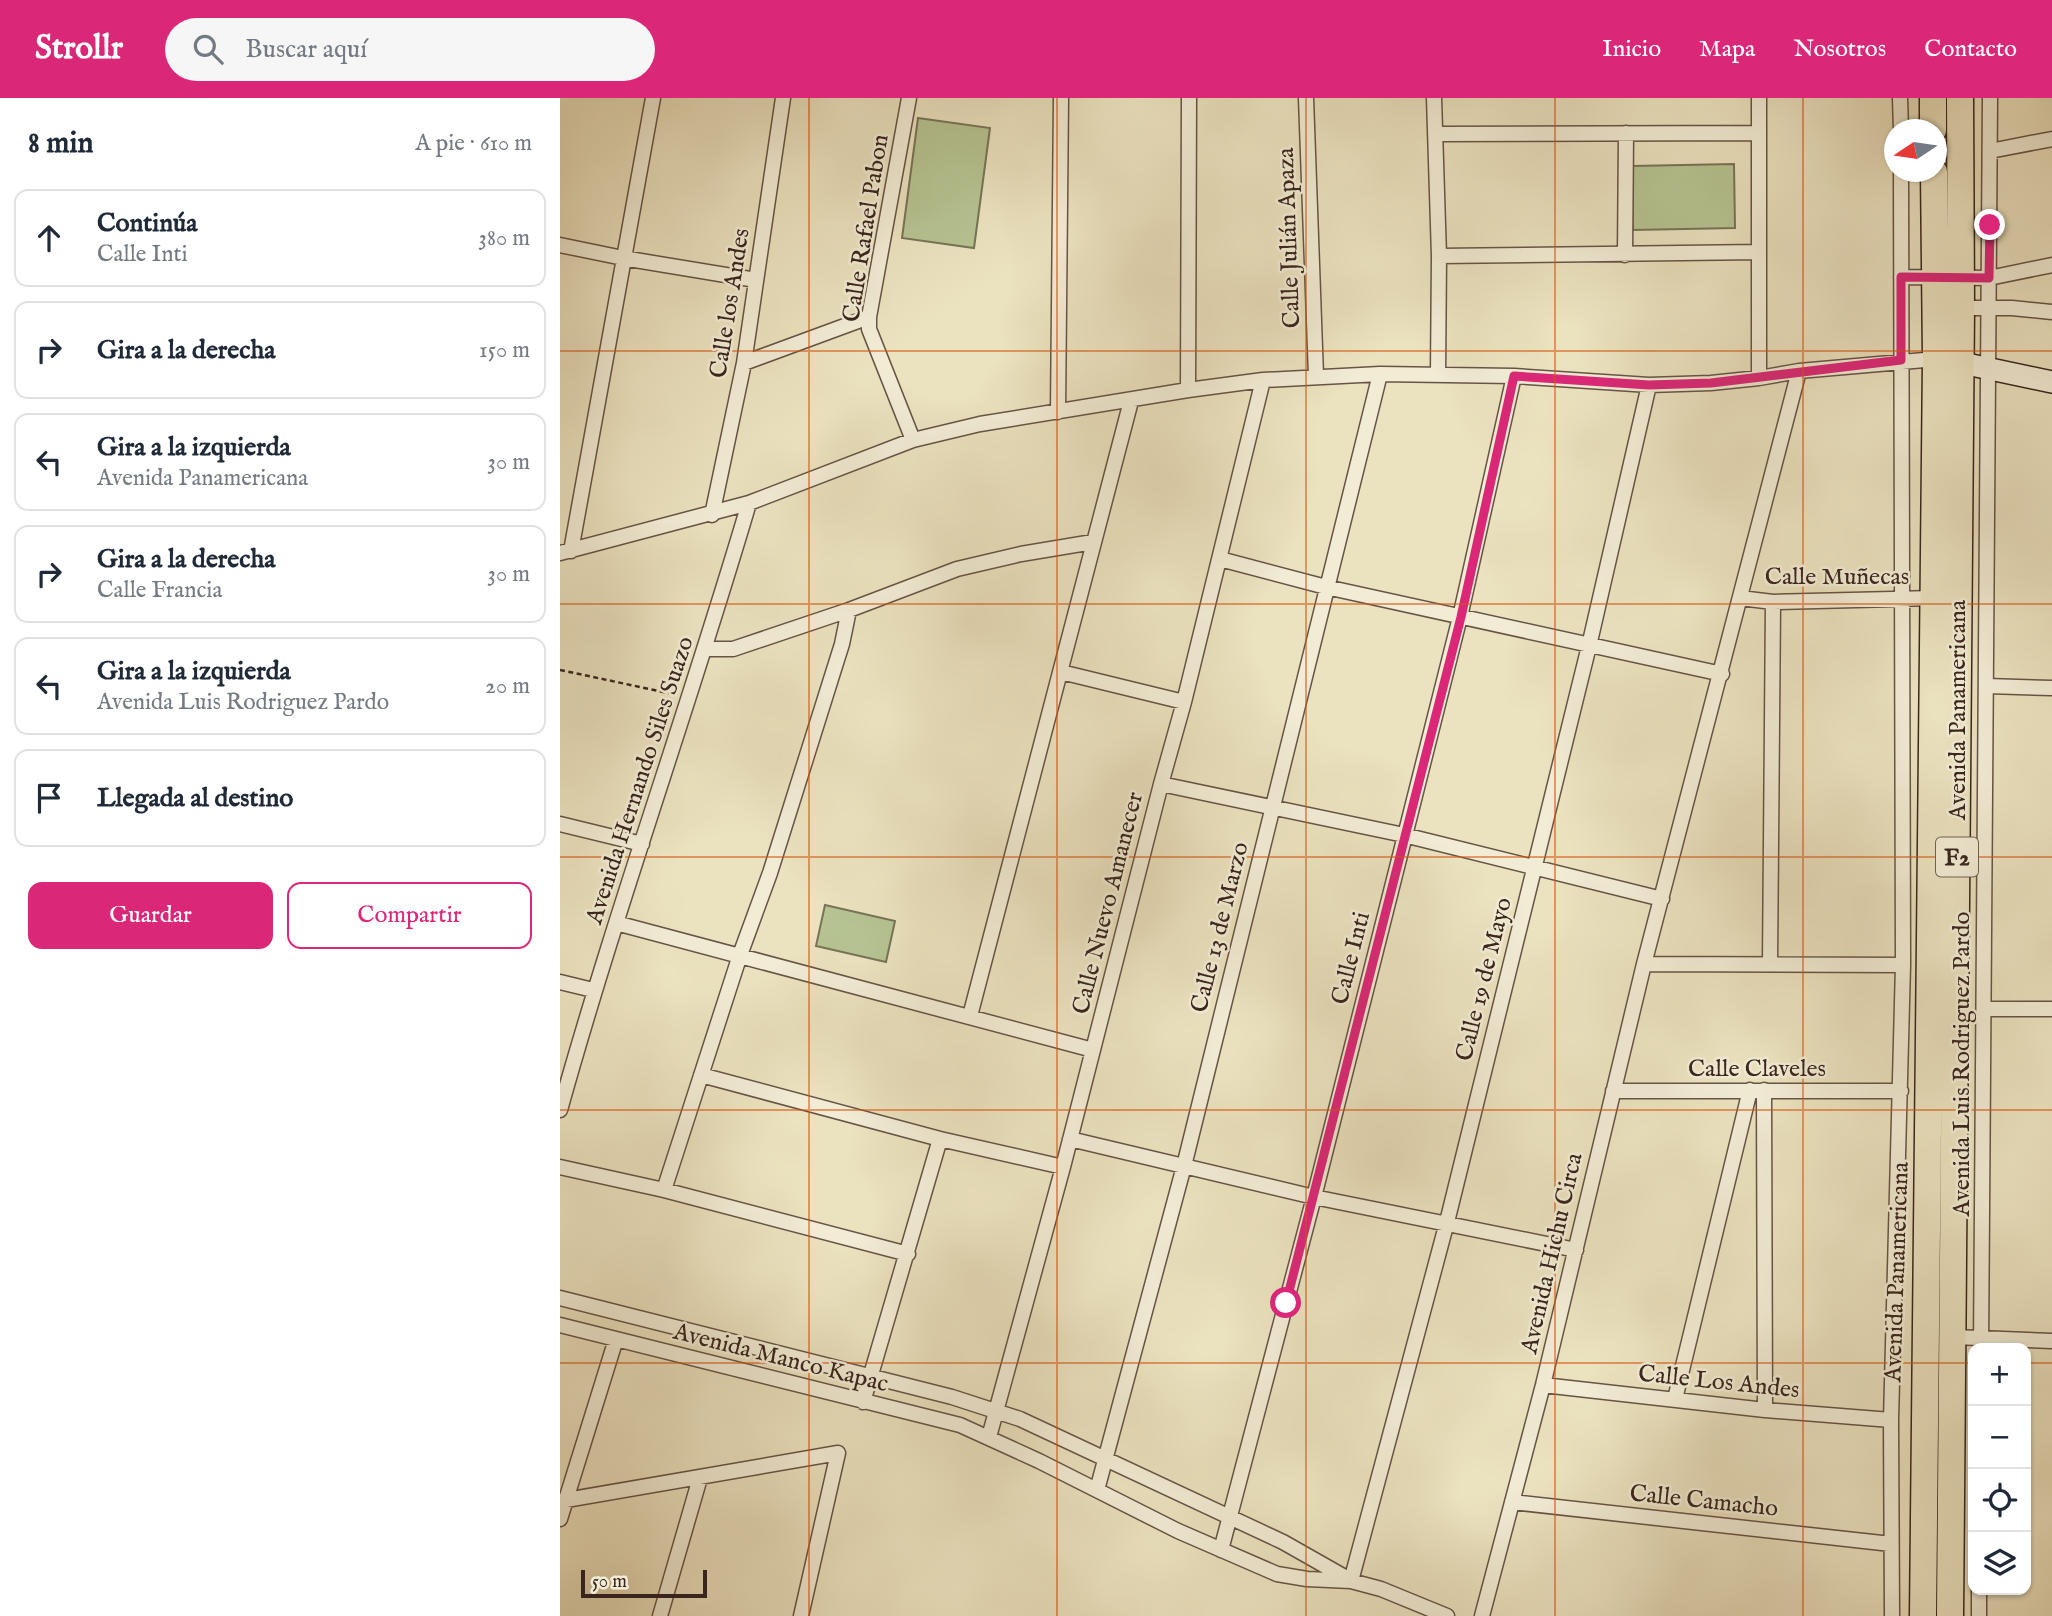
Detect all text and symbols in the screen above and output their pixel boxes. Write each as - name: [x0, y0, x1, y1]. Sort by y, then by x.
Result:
- search box: [165, 18, 655, 81]
- text: Strollr: [35, 28, 123, 70]
- icon: search: [189, 30, 227, 68]
- text: Buscar aquí: [245, 33, 367, 66]
- text: Inicio: [1602, 34, 1661, 65]
- text: Mapa: [1699, 34, 1755, 65]
- text: Nosotros: [1793, 34, 1886, 65]
- text: Contacto: [1924, 34, 2017, 65]
- north arrow: [1884, 119, 1947, 182]
- text: 8 min: [28, 125, 94, 163]
- text: A pie · 610 m: [415, 129, 532, 158]
- street label: Calle Rafael Pabon: [836, 132, 897, 324]
- street label: Calle Julián Apaza: [1271, 146, 1308, 329]
- text: Continúa: [97, 207, 198, 240]
- route end: [1974, 209, 2005, 240]
- icon: ahead: [30, 219, 68, 257]
- text: 380 m: [478, 224, 530, 253]
- street label: Calle los Andes: [703, 226, 758, 380]
- text: Calle Inti: [97, 240, 188, 269]
- icon: right: [30, 331, 68, 369]
- text: Gira a la derecha: [97, 334, 276, 367]
- text: 150 m: [479, 336, 530, 365]
- text: Gira a la izquierda: [97, 431, 291, 464]
- icon: left: [30, 443, 68, 481]
- text: 30 m: [487, 448, 530, 477]
- text: Avenida Panamericana: [97, 464, 308, 493]
- text: Gira a la derecha: [97, 543, 276, 576]
- icon: right: [30, 555, 68, 593]
- text: 30 m: [487, 560, 530, 589]
- street label: Calle Muñecas: [1765, 562, 1909, 593]
- text: Calle Francia: [97, 576, 222, 605]
- street label: Avenida Panamericana: [1943, 599, 1974, 821]
- street label: Avenida Hernando Siles Suazo: [579, 633, 702, 929]
- text: Gira a la izquierda: [97, 655, 291, 688]
- icon: left: [30, 667, 68, 705]
- text: 20 m: [485, 672, 530, 701]
- text: Avenida Luis Rodriguez Pardo: [97, 688, 389, 717]
- icon: arrive: [30, 779, 68, 817]
- text: Llegada al destino: [97, 782, 293, 815]
- street label: Calle Nuevo Amanecer: [1066, 789, 1151, 1018]
- road number: F2: [1936, 838, 1978, 876]
- street label: Calle 13 de Marzo: [1184, 839, 1257, 1016]
- button: Guardar: [28, 882, 273, 949]
- button: Compartir: [287, 882, 532, 949]
- street label: Calle 19 de Mayo: [1449, 894, 1520, 1064]
- street label: Calle Inti: [1325, 909, 1378, 1008]
- street label: Avenida Luis Rodriguez Pardo: [1947, 911, 1978, 1217]
- street label: Calle Claveles: [1688, 1054, 1826, 1085]
- street label: Avenida Hichu Circa: [1514, 1149, 1591, 1358]
- street label: Avenida Panamericana: [1878, 1161, 1917, 1384]
- route start: [1270, 1287, 1301, 1318]
- street label: Avenida Manco Kapac: [669, 1317, 891, 1400]
- map controls: [1968, 1343, 2031, 1595]
- button: +: [1968, 1343, 2031, 1406]
- street label: Calle Los Andes: [1637, 1359, 1801, 1406]
- button: −: [1968, 1406, 2031, 1469]
- button: locate: [1968, 1469, 2031, 1532]
- street label: Calle Camacho: [1628, 1478, 1780, 1525]
- button: layers: [1968, 1532, 2031, 1595]
- scale bar: [581, 1567, 707, 1599]
- text: 50 m: [592, 1570, 627, 1594]

